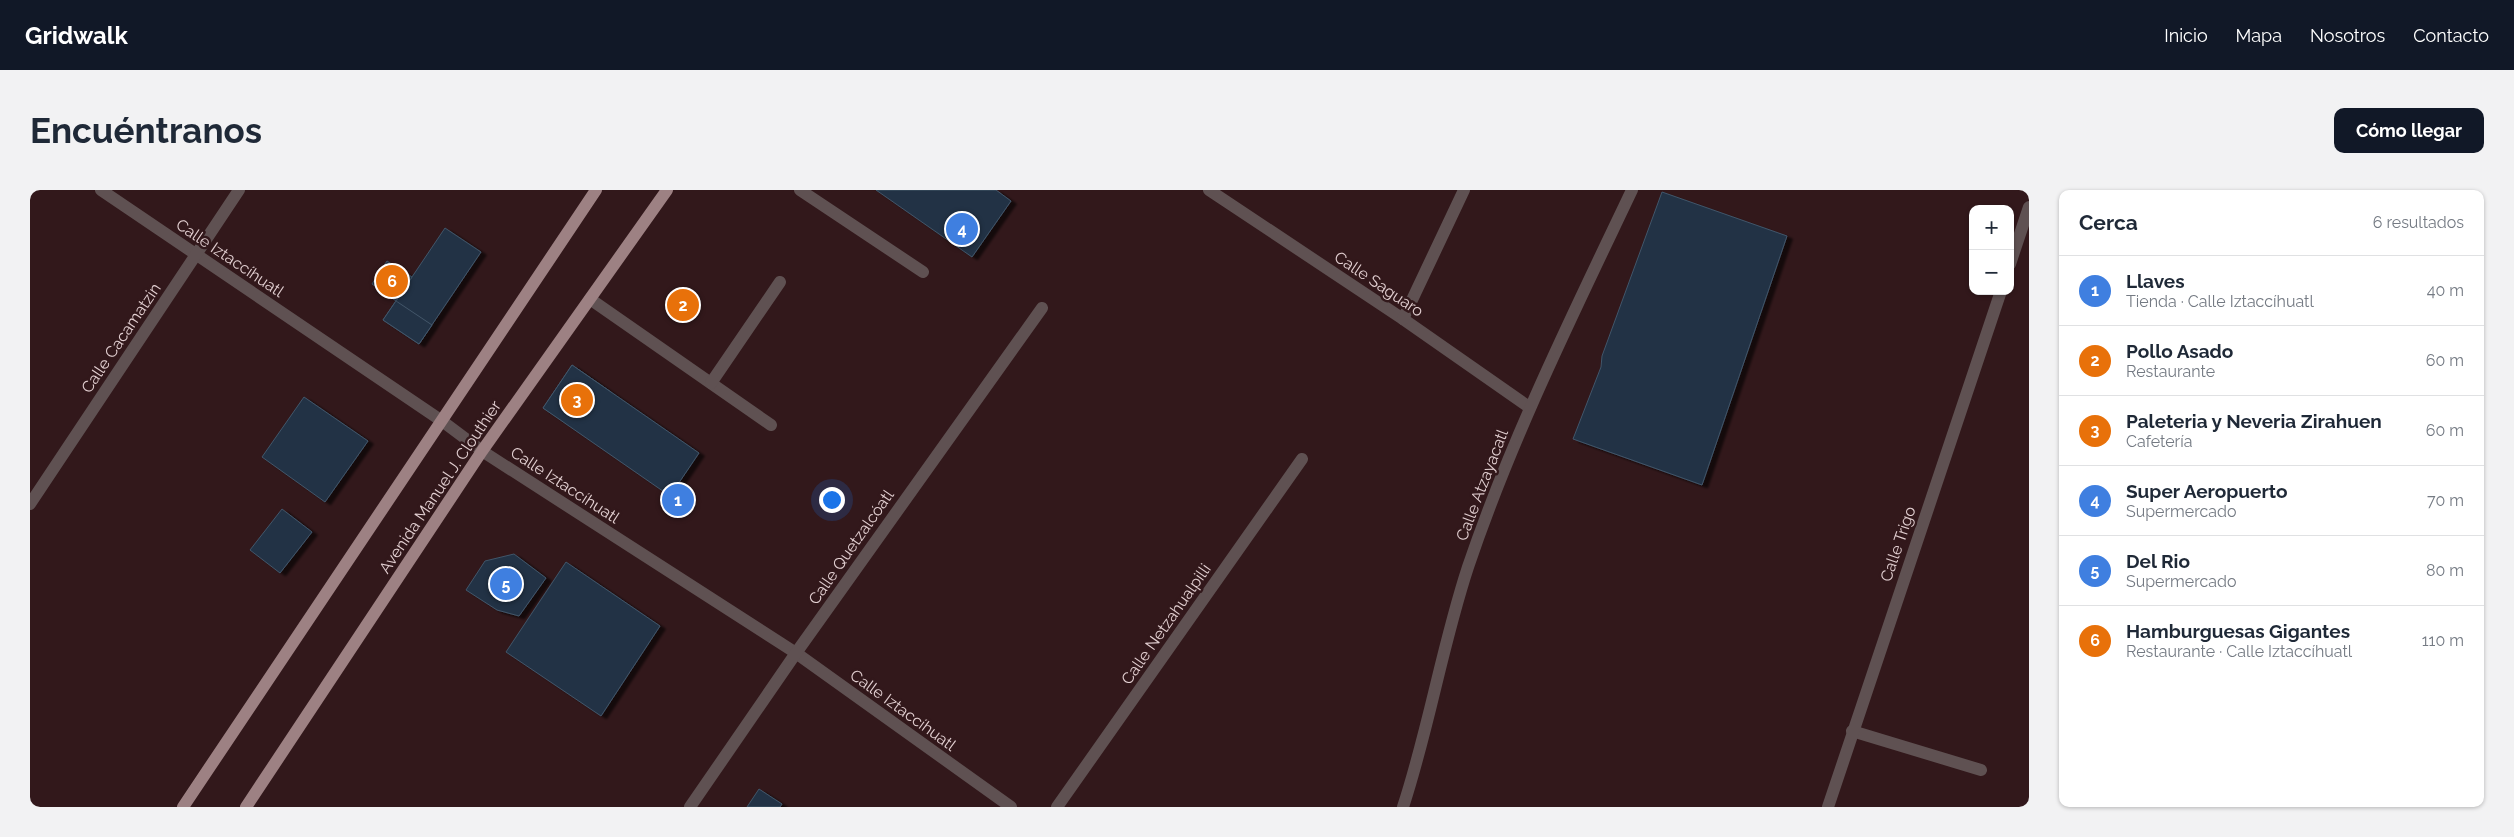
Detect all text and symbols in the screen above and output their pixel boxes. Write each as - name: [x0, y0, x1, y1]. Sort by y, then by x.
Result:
- text: Gridwalk: [25, 21, 128, 50]
- text: Inicio: [2164, 25, 2208, 46]
- text: Mapa: [2236, 25, 2282, 46]
- text: Nosotros: [2310, 25, 2385, 46]
- text: Contacto: [2413, 25, 2489, 46]
- button: Cómo llegar: [2334, 108, 2484, 153]
- text: Encuéntranos: [30, 110, 262, 151]
- map controls: [1969, 205, 2014, 295]
- button: +: [1969, 205, 2014, 250]
- pin: 4: [946, 210, 978, 248]
- text: Cerca: [2079, 210, 2138, 235]
- text: 6 resultados: [2373, 213, 2464, 232]
- street label: Calle Iztaccíhuatl: [172, 215, 288, 301]
- street label: Calle Saguaro: [1331, 247, 1427, 321]
- button: −: [1969, 250, 2014, 295]
- pin: 6: [376, 262, 408, 300]
- text: Llaves: [2126, 270, 2185, 292]
- street label: Calle Cacamatzin: [77, 279, 165, 397]
- text: 1: [2091, 281, 2099, 300]
- text: 40 m: [2427, 281, 2464, 300]
- pin: 2: [667, 286, 699, 324]
- text: Tienda · Calle Iztaccíhuatl: [2126, 292, 2314, 311]
- text: Pollo Asado: [2126, 340, 2233, 362]
- text: 2: [2090, 351, 2100, 370]
- text: 60 m: [2426, 351, 2464, 370]
- text: Restaurante: [2126, 362, 2215, 381]
- pin: 3: [561, 381, 593, 419]
- street label: Avenida Manuel J. Clouthier: [375, 397, 505, 577]
- text: Paleteria y Neveria Zirahuen: [2126, 410, 2382, 432]
- text: 3: [2091, 421, 2099, 440]
- text: 60 m: [2426, 421, 2464, 440]
- street label: Calle Atzayacatl: [1452, 426, 1512, 543]
- text: Cafetería: [2126, 432, 2192, 451]
- street label: Calle Iztaccíhuatl: [507, 443, 624, 528]
- text: Super Aeropuerto: [2126, 480, 2287, 502]
- pin: 1: [662, 481, 694, 519]
- street label: Calle Quetzalcóatl: [804, 485, 898, 608]
- your location: [819, 487, 845, 513]
- text: 4: [2090, 491, 2100, 510]
- text: 70 m: [2427, 491, 2464, 510]
- text: Supermercado: [2126, 502, 2237, 521]
- street label: Calle Trigo: [1876, 504, 1920, 584]
- text: Del Rio: [2126, 550, 2190, 572]
- street label: Calle Netzahualpilli: [1117, 560, 1215, 688]
- text: 5: [2091, 561, 2099, 580]
- text: 80 m: [2426, 561, 2464, 580]
- pin: 5: [490, 565, 522, 603]
- text: Supermercado: [2126, 572, 2237, 591]
- text: Hamburguesas Gigantes: [2126, 620, 2350, 642]
- text: 6: [2090, 631, 2100, 650]
- text: 110 m: [2422, 631, 2464, 650]
- text: Restaurante · Calle Iztaccíhuatl: [2126, 642, 2352, 661]
- street label: Calle Iztaccíhuatl: [846, 665, 960, 755]

